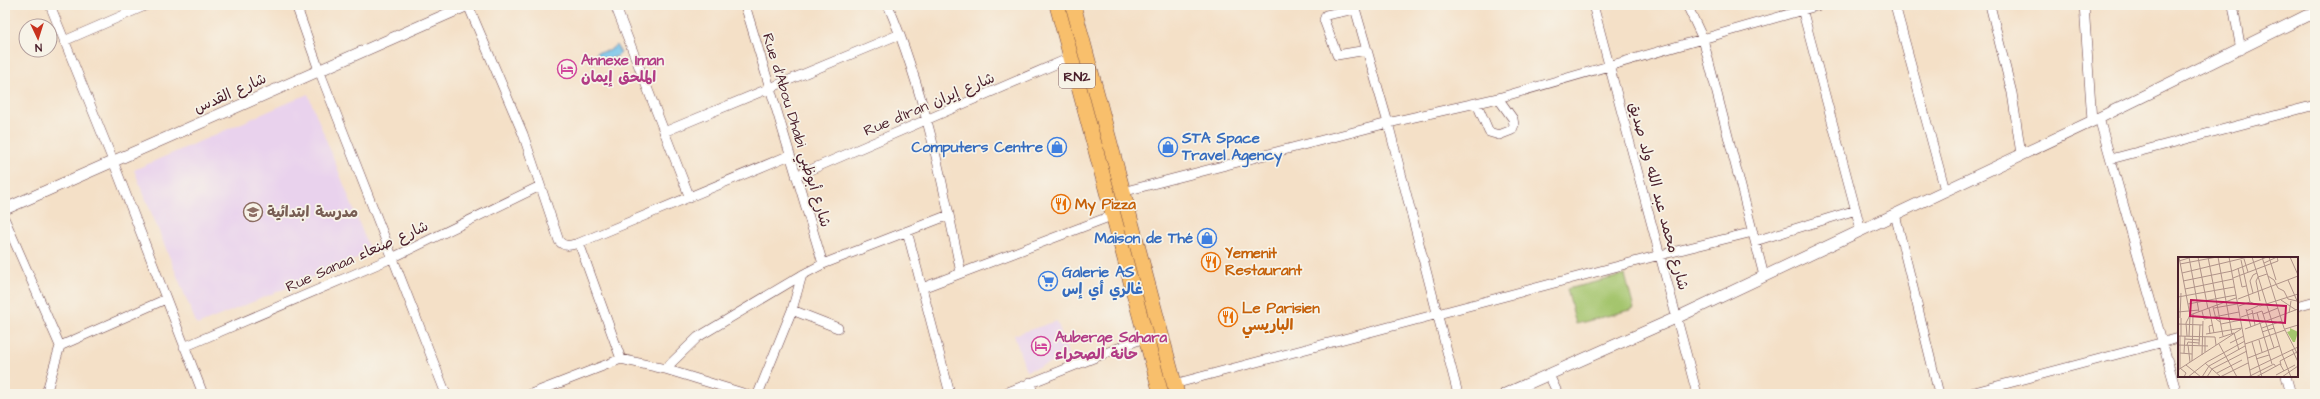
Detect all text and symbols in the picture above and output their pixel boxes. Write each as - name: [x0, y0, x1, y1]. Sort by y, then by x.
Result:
- north arrow: [18, 18, 58, 58]
- street label: Rue d'Abou Dhabi شارع أبوظبي: [755, 31, 836, 230]
- text: N: [35, 40, 43, 55]
- place label: Annexe Iman الملحق إيمان: [581, 50, 664, 88]
- hotel icon: Annexe Iman الملحق إيمان: [556, 58, 578, 80]
- road number: RN2: [1059, 64, 1095, 88]
- street label: Rue d'Iran شارع إيران: [860, 67, 998, 142]
- street label: شارع القدس: [191, 68, 270, 119]
- street label: شارع محمد عبد الله ولد صديق: [1623, 100, 1694, 292]
- place label: STA Space Travel Agency: [1181, 128, 1283, 168]
- shop icon: Computers Centre: [1046, 136, 1068, 158]
- shop icon: STA Space Travel Agency: [1157, 136, 1179, 158]
- place label: Computers Centre: [912, 137, 1043, 158]
- restaurant icon: My Pizza: [1050, 193, 1072, 215]
- place label: My Pizza: [1075, 194, 1136, 216]
- school or university icon: مدرسة ابتدائية: [242, 201, 264, 223]
- place label: مدرسة ابتدائية: [267, 202, 358, 223]
- street label: Rue Sanaa شارع صنعاء: [283, 216, 432, 297]
- shop icon: Maison de Thé: [1196, 227, 1218, 249]
- place label: Maison de Thé: [1095, 228, 1193, 249]
- place label: Yemenit Restaurant: [1225, 243, 1303, 281]
- restaurant icon: Yemenit Restaurant: [1200, 251, 1222, 273]
- inset map: [2178, 257, 2298, 377]
- place label: Galerie AS غالري أي إس: [1062, 262, 1143, 301]
- supermarket icon: Galerie AS غالري أي إس: [1037, 270, 1059, 292]
- place label: Le Parisien الباريسي: [1242, 298, 1320, 339]
- restaurant icon: Le Parisien الباريسي: [1217, 306, 1239, 328]
- place label: Auberge Sahara حانة الصحراء: [1055, 327, 1168, 365]
- hotel icon: Auberge Sahara حانة الصحراء: [1030, 335, 1052, 357]

